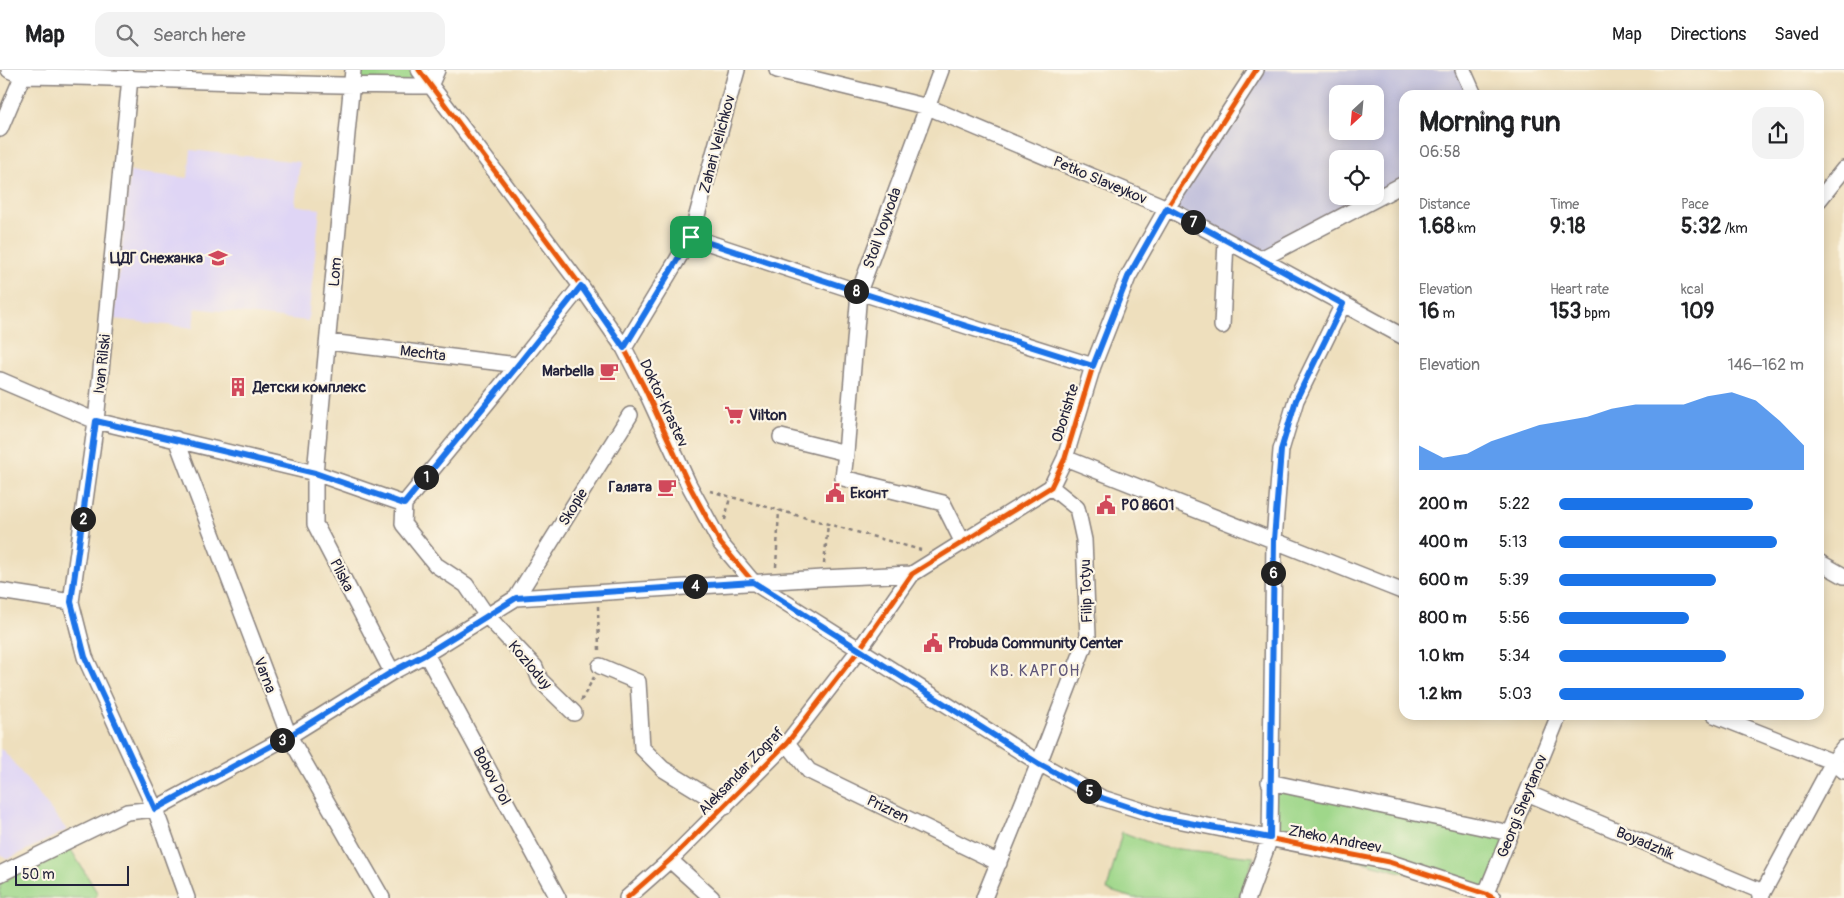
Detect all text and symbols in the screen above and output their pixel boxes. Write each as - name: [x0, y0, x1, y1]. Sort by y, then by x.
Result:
- search box: [95, 12, 445, 57]
- text: Map: [25, 20, 65, 49]
- icon: search: [113, 21, 141, 49]
- text: Search here: [153, 23, 246, 47]
- text: Map: [1612, 23, 1642, 46]
- text: Directions: [1670, 23, 1746, 46]
- text: Saved: [1774, 23, 1819, 46]
- north arrow: [1329, 85, 1384, 140]
- map controls: [1329, 85, 1384, 205]
- street label: Zahari Velichkov: [695, 93, 740, 195]
- text: Morning run: [1419, 105, 1561, 140]
- button: share: [1752, 107, 1804, 159]
- text: 06:58: [1419, 142, 1460, 162]
- button: locate: [1329, 150, 1384, 205]
- street label: Petko Slaveykov: [1050, 152, 1150, 209]
- street label: Stoil Voyvoda: [859, 185, 906, 271]
- text: Distance: [1419, 196, 1470, 213]
- text: Time: [1550, 196, 1579, 213]
- text: Pace: [1681, 196, 1709, 213]
- pin: 7: [1180, 210, 1206, 234]
- text: 1.68: [1419, 213, 1455, 240]
- text: 9:18: [1550, 213, 1585, 240]
- text: 5:32: [1681, 213, 1721, 240]
- text: 7: [1190, 214, 1197, 231]
- pin: [670, 216, 712, 258]
- text: km: [1455, 220, 1476, 237]
- text: /km: [1721, 220, 1748, 237]
- icon: arrive: [677, 223, 705, 251]
- school or university icon: ЦДГ Снежанка: [207, 247, 229, 269]
- place label: ЦДГ Снежанка: [110, 249, 203, 268]
- street label: Lom: [325, 257, 346, 288]
- pin: 8: [844, 278, 868, 304]
- text: Elevation: [1419, 281, 1472, 298]
- text: Heart rate: [1550, 281, 1609, 298]
- text: kcal: [1681, 281, 1704, 298]
- text: 8: [853, 283, 860, 300]
- text: 16: [1419, 298, 1439, 325]
- text: 153: [1550, 298, 1581, 325]
- text: 109: [1681, 298, 1714, 325]
- text: m: [1439, 305, 1455, 322]
- text: bpm: [1581, 305, 1610, 322]
- street label: Ivan Rilski: [90, 333, 115, 395]
- street label: Mechta: [399, 341, 447, 366]
- text: Elevation: [1419, 355, 1480, 375]
- text: 146–162 m: [1728, 355, 1804, 375]
- street label: Doktor Krastev: [635, 356, 692, 450]
- cafe icon: Marbella: [598, 360, 620, 382]
- place label: Marbella: [542, 362, 594, 381]
- building icon: Детски комплекс: [227, 376, 249, 398]
- place label: Детски комплекс: [252, 378, 367, 397]
- street label: Oborishte: [1048, 381, 1084, 445]
- supermarket icon: Vilton: [723, 404, 745, 426]
- place label: Vilton: [749, 406, 787, 425]
- pin: 1: [414, 464, 438, 490]
- text: 1: [424, 469, 429, 486]
- cafe icon: Галата: [656, 476, 678, 498]
- place label: Галата: [608, 478, 652, 497]
- public building icon: Еконт: [824, 482, 846, 504]
- place label: Еконт: [850, 484, 889, 503]
- street label: Skopie: [555, 485, 592, 529]
- public building icon: PO 8601: [1095, 494, 1117, 516]
- text: 200 m: [1419, 494, 1467, 514]
- text: 5:22: [1499, 494, 1530, 514]
- place label: PO 8601: [1121, 496, 1174, 515]
- pin: 2: [70, 506, 96, 532]
- text: 2: [80, 511, 87, 528]
- text: 400 m: [1419, 532, 1468, 552]
- text: 5:13: [1499, 532, 1527, 552]
- street label: Pliska: [325, 556, 358, 595]
- street label: Filip Totyu: [1076, 559, 1097, 623]
- pin: 6: [1260, 560, 1286, 586]
- text: 6: [1269, 565, 1278, 582]
- text: 600 m: [1419, 570, 1468, 590]
- text: 5:39: [1499, 570, 1529, 590]
- pin: 4: [682, 574, 708, 598]
- text: 4: [691, 578, 700, 595]
- text: 800 m: [1419, 608, 1467, 628]
- text: 5:56: [1499, 608, 1530, 628]
- public building icon: Probuda Community Center: [922, 632, 944, 654]
- place label: Probuda Community Center: [948, 634, 1124, 653]
- street label: Kozloduy: [504, 637, 556, 694]
- text: 1.0 km: [1419, 646, 1464, 666]
- text: 5:34: [1499, 646, 1530, 666]
- street label: Varna: [249, 655, 280, 696]
- district label: КВ. КАРГОН: [990, 661, 1080, 681]
- text: 1.2 km: [1419, 684, 1462, 704]
- text: 5:03: [1499, 684, 1532, 704]
- street label: Aleksandar Zograf: [694, 723, 788, 819]
- pin: 3: [270, 728, 294, 752]
- text: 3: [279, 732, 286, 749]
- street label: Bobov Dol: [468, 744, 515, 809]
- street label: Georgi Sheytanov: [1493, 751, 1552, 861]
- pin: 5: [1076, 778, 1102, 804]
- text: 5: [1086, 783, 1093, 800]
- street label: Prizren: [864, 791, 912, 828]
- street label: Zheko Andreev: [1287, 821, 1383, 858]
- street label: Boyadzhik: [1613, 823, 1677, 864]
- scale bar: [15, 863, 129, 886]
- text: 50 m: [22, 866, 55, 883]

